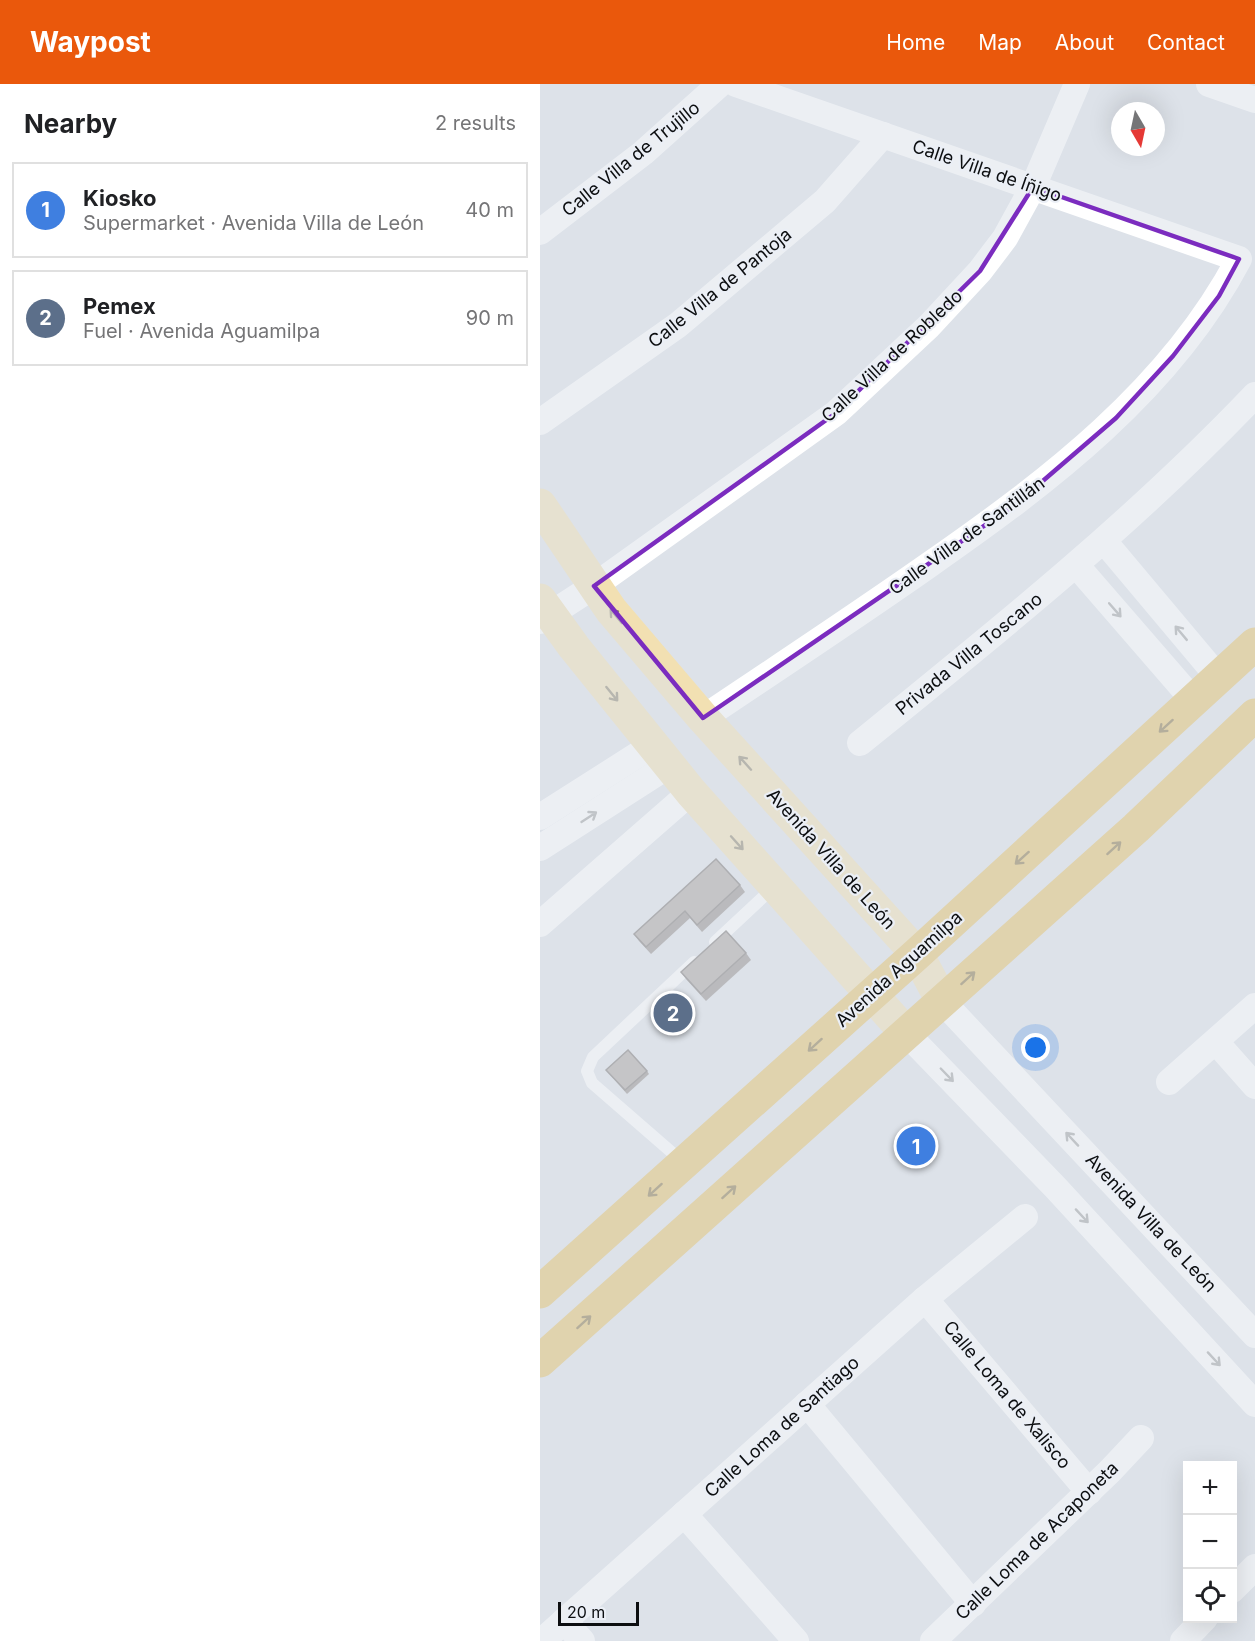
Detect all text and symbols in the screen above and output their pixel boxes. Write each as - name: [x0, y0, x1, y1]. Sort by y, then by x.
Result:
- text: Waypost: [30, 25, 151, 59]
- text: Home: [886, 30, 945, 55]
- text: Map: [978, 30, 1022, 55]
- text: About: [1055, 30, 1114, 55]
- text: Contact: [1147, 30, 1225, 55]
- street label: Calle Villa de Trujillo: [558, 97, 704, 221]
- north arrow: [1111, 102, 1165, 156]
- text: Nearby: [24, 108, 117, 139]
- text: 2 results: [435, 111, 516, 135]
- street label: Calle Villa de Íñigo: [910, 134, 1065, 206]
- text: Kiosko: [83, 185, 157, 211]
- text: 1: [41, 198, 50, 222]
- text: 40 m: [465, 198, 514, 222]
- text: Supermarket · Avenida Villa de León: [83, 211, 424, 235]
- street label: Calle Villa de Pantoja: [644, 223, 795, 352]
- street label: Calle Villa de Robledo: [817, 285, 966, 426]
- text: Pemex: [83, 293, 156, 319]
- text: 2: [39, 306, 52, 330]
- text: 90 m: [466, 306, 514, 330]
- text: Fuel · Avenida Aguamilpa: [83, 319, 320, 343]
- street label: Calle Villa de Santillán: [885, 472, 1048, 599]
- street label: Privada Villa Toscano: [891, 588, 1046, 719]
- one-way arrow: [1108, 602, 1122, 617]
- one-way arrow: [610, 608, 623, 624]
- one-way arrow: [1175, 625, 1188, 641]
- one-way arrow: [605, 685, 618, 701]
- one-way arrow: [1159, 719, 1174, 733]
- one-way arrow: [738, 755, 752, 770]
- street label: Avenida Villa de León: [763, 784, 900, 933]
- one-way arrow: [580, 810, 597, 822]
- one-way arrow: [730, 835, 744, 850]
- one-way arrow: [1106, 841, 1121, 855]
- one-way arrow: [1015, 851, 1030, 865]
- street label: Avenida Aguamilpa: [831, 906, 966, 1031]
- one-way arrow: [960, 971, 975, 985]
- pin: 2: [654, 990, 692, 1036]
- your location: [1021, 1033, 1050, 1062]
- one-way arrow: [807, 1038, 822, 1052]
- one-way arrow: [940, 1068, 954, 1083]
- pin: 1: [896, 1124, 935, 1168]
- one-way arrow: [1064, 1131, 1079, 1146]
- street label: Avenida Villa de León: [1082, 1149, 1221, 1296]
- one-way arrow: [648, 1183, 663, 1197]
- one-way arrow: [721, 1185, 736, 1199]
- one-way arrow: [1075, 1208, 1089, 1223]
- one-way arrow: [576, 1315, 591, 1329]
- street label: Calle Loma de Xalisco: [939, 1316, 1075, 1473]
- street label: Calle Loma de Santiago: [700, 1352, 863, 1502]
- one-way arrow: [1207, 1352, 1221, 1367]
- street label: Calle Loma de Acaponeta: [951, 1457, 1122, 1624]
- map controls: [1183, 1461, 1237, 1623]
- button: +: [1183, 1461, 1237, 1515]
- button: −: [1183, 1515, 1237, 1569]
- button: locate: [1183, 1569, 1237, 1623]
- scale bar: [558, 1599, 639, 1626]
- text: 20 m: [567, 1602, 605, 1622]

